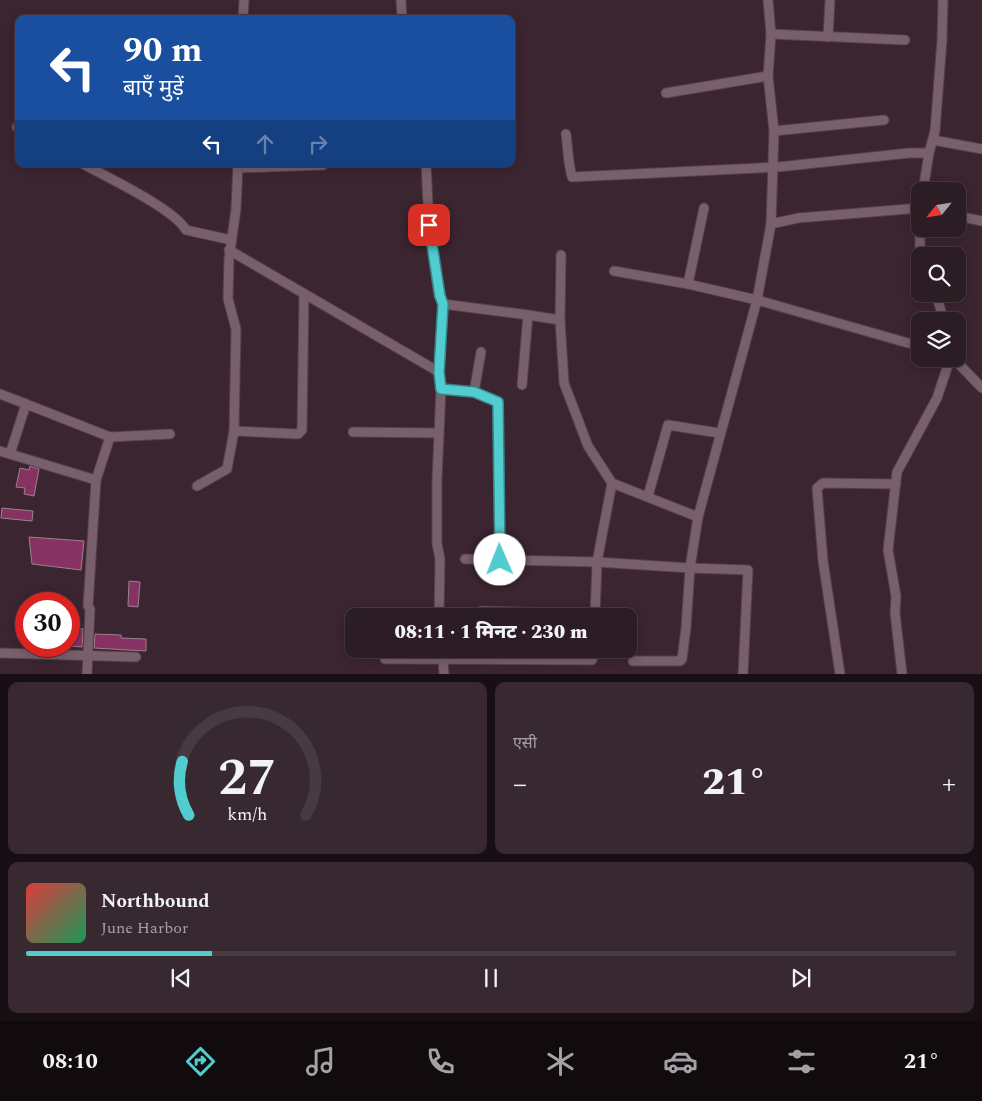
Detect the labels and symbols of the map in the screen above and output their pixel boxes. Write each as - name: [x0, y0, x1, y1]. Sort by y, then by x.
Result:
- north arrow: [911, 182, 966, 238]
- pin: [408, 204, 450, 246]
- position arrow: [473, 533, 525, 585]
- speed limit sign: 30: [15, 592, 80, 657]

